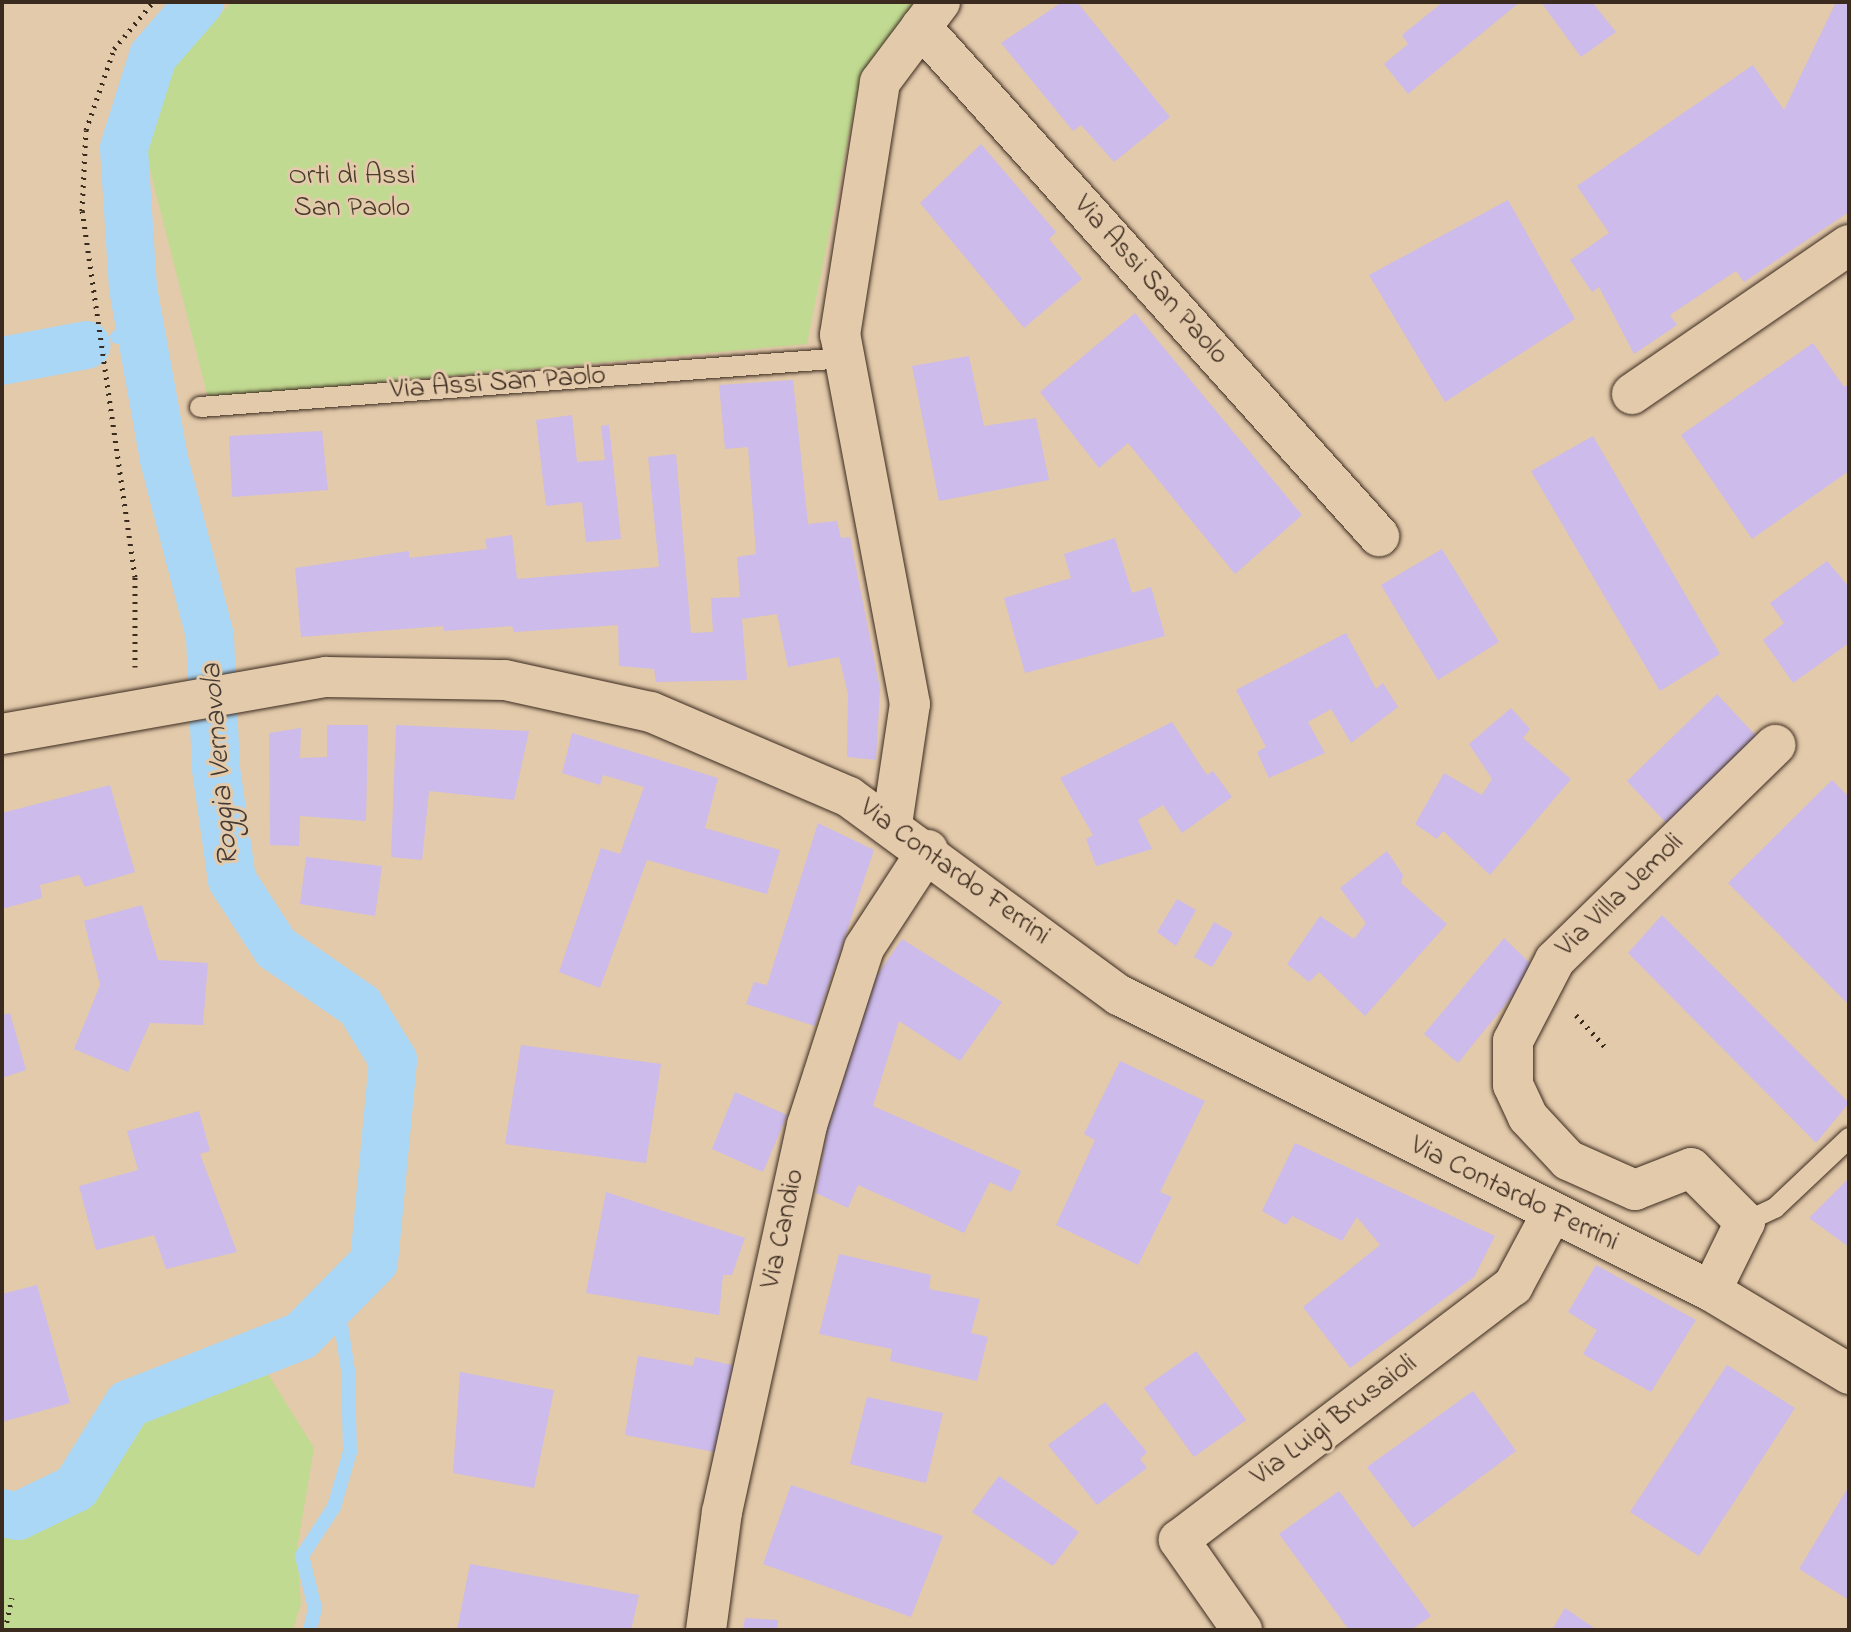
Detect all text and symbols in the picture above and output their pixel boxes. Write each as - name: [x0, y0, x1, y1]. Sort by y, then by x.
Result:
- park label: Orti di Assi San Paolo: [288, 160, 416, 226]
- street label: Via Assi San Paolo: [1065, 189, 1235, 373]
- street label: Via Assi San Paolo: [389, 360, 607, 408]
- water label: Roggia Vernavola: [194, 662, 248, 868]
- street label: Via Contardo Ferrini: [852, 792, 1056, 954]
- street label: Via Villa Jemoli: [1550, 827, 1692, 965]
- street label: Via Contardo Ferrini: [1404, 1130, 1624, 1260]
- street label: Via Candio: [755, 1166, 813, 1292]
- street label: Via Luigi Brusaioli: [1245, 1348, 1425, 1494]

